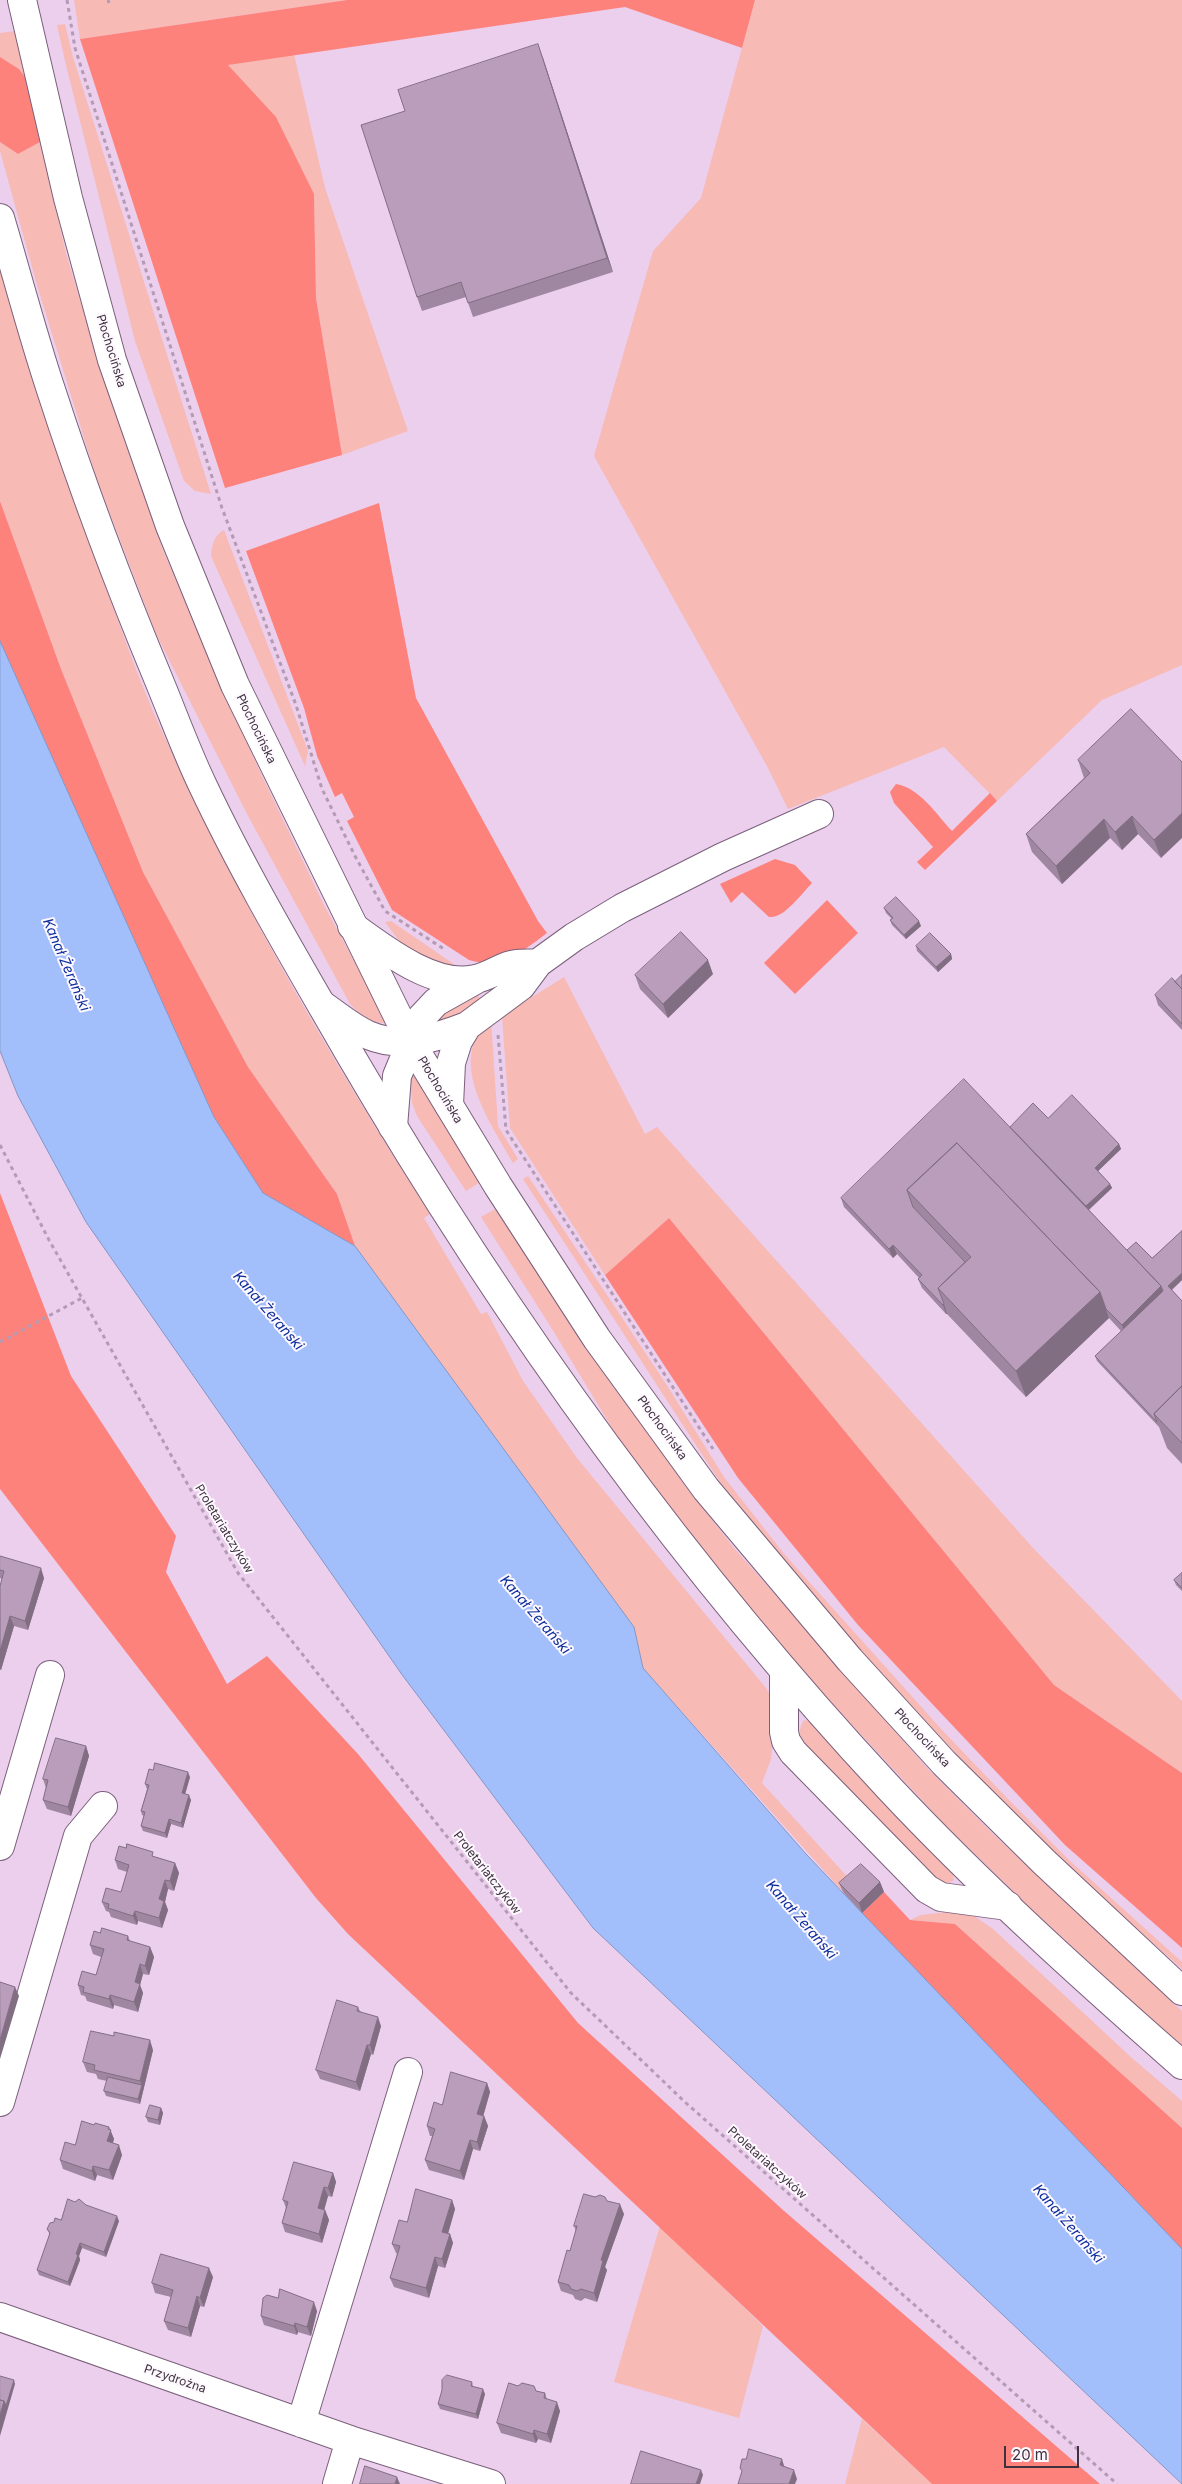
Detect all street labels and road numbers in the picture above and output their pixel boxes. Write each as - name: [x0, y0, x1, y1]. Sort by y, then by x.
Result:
- street label: Płochocińska: [93, 313, 129, 389]
- street label: Płochocińska: [233, 692, 279, 766]
- street label: Płochocińska: [414, 1054, 466, 1126]
- street label: Płochocińska: [634, 1393, 690, 1463]
- street label: Proletariatczyków: [192, 1482, 256, 1576]
- street label: Płochocińska: [891, 1706, 953, 1770]
- street label: Proletariatczyków: [450, 1829, 524, 1917]
- street label: Proletariatczyków: [725, 2124, 809, 2202]
- street label: Przydrożna: [142, 2362, 208, 2396]

